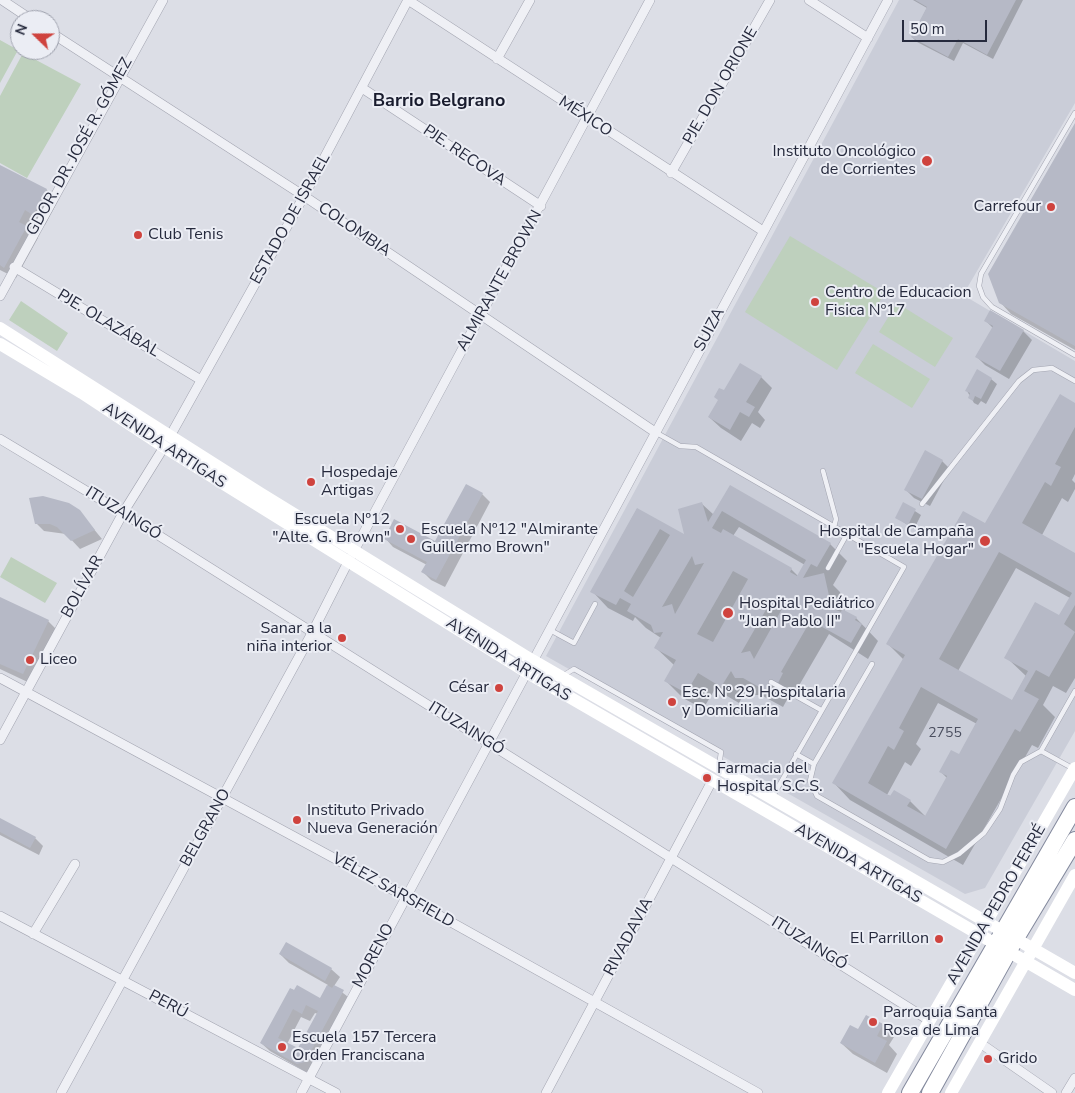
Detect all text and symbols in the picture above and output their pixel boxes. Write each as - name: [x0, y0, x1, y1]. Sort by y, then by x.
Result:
- north arrow: [10, 10, 60, 60]
- scale bar: [905, 10, 990, 42]
- text: 50 m: [910, 19, 945, 39]
- text: N: [11, 21, 32, 38]
- street label: PJE. DON ORIONE: [680, 24, 762, 148]
- street label: GDOR. DR. JOSÉ R. GÓMEZ: [23, 55, 137, 239]
- district label: Barrio Belgrano: [373, 91, 505, 113]
- street label: MÉXICO: [555, 93, 615, 141]
- street label: PJE. RECOVA: [419, 121, 509, 191]
- place label: Instituto Oncológico de Corrientes: [772, 142, 916, 180]
- street label: ESTADO DE ISRAEL: [247, 150, 335, 288]
- marker: Instituto Oncológico de Corrientes: [920, 154, 934, 168]
- place label: Carrefour: [973, 197, 1041, 217]
- street label: COLOMBIA: [314, 199, 394, 261]
- marker: Carrefour: [1045, 201, 1057, 213]
- street label: ALMIRANTE BROWN: [453, 207, 547, 355]
- place label: Club Tenis: [148, 225, 223, 245]
- marker: Club Tenis: [132, 229, 144, 241]
- place label: Centro de Educacion Fisica Nº17: [825, 283, 971, 321]
- street label: PJE. OLAZÁBAL: [53, 286, 163, 362]
- marker: Centro de Educacion Fisica Nº17: [809, 296, 821, 308]
- street label: SUIZA: [691, 305, 729, 355]
- street label: AVENIDA ARTIGAS: [99, 399, 229, 493]
- place label: Hospedaje Artigas: [321, 463, 398, 501]
- marker: Hospedaje Artigas: [305, 476, 317, 488]
- street label: ITUZAINGÓ: [81, 483, 165, 545]
- place label: Escuela Nº12 "Alte. G. Brown": [272, 510, 390, 548]
- place label: Escuela Nº12 "Almirante Guillermo Brown": [421, 520, 598, 558]
- place label: Hospital de Campaña "Escuela Hogar": [819, 522, 974, 560]
- marker: Escuela Nº12 "Alte. G. Brown": [394, 523, 406, 535]
- marker: Escuela Nº12 "Almirante Guillermo Brown": [405, 533, 417, 545]
- marker: Hospital de Campaña "Escuela Hogar": [978, 534, 992, 548]
- street label: BOLÍVAR: [58, 552, 108, 622]
- place label: Hospital Pediátrico "Juan Pablo II": [739, 594, 875, 632]
- marker: Hospital Pediátrico "Juan Pablo II": [721, 606, 735, 620]
- street label: AVENIDA ARTIGAS: [442, 614, 574, 706]
- place label: Sanar a la niña interior: [247, 619, 332, 657]
- marker: Sanar a la niña interior: [336, 632, 348, 644]
- place label: Liceo: [40, 650, 77, 670]
- marker: Liceo: [24, 654, 36, 666]
- place label: César: [448, 678, 489, 698]
- marker: César: [493, 682, 505, 694]
- place label: Esc. Nº 29 Hospitalaria y Domiciliaria: [682, 683, 846, 721]
- marker: Esc. Nº 29 Hospitalaria y Domiciliaria: [666, 696, 678, 708]
- street label: ITUZAINGÓ: [424, 698, 508, 760]
- house number: 2755: [928, 726, 962, 742]
- place label: Farmacia del Hospital S.C.S.: [717, 759, 823, 797]
- marker: Farmacia del Hospital S.C.S.: [701, 772, 713, 784]
- street label: BELGRANO: [177, 786, 235, 870]
- place label: Instituto Privado Nueva Generación: [307, 801, 438, 839]
- marker: Instituto Privado Nueva Generación: [291, 814, 303, 826]
- street label: AVENIDA ARTIGAS: [791, 820, 925, 908]
- street label: AVENIDA PEDRO FERRÉ: [943, 822, 1051, 988]
- street label: VÉLEZ SARSFIELD: [329, 849, 457, 933]
- street label: RIVADAVIA: [600, 895, 658, 979]
- street label: ITUZAINGÓ: [767, 913, 851, 975]
- street label: MORENO: [349, 921, 399, 991]
- place label: El Parrillon: [850, 929, 929, 949]
- marker: El Parrillon: [933, 933, 945, 945]
- street label: PERÚ: [145, 987, 191, 1023]
- place label: Parroquia Santa Rosa de Lima: [883, 1003, 998, 1041]
- marker: Parroquia Santa Rosa de Lima: [867, 1016, 879, 1028]
- place label: Escuela 157 Tercera Orden Franciscana: [292, 1028, 436, 1066]
- marker: Escuela 157 Tercera Orden Franciscana: [276, 1041, 288, 1053]
- place label: Grido: [998, 1049, 1037, 1069]
- marker: Grido: [982, 1053, 994, 1065]

